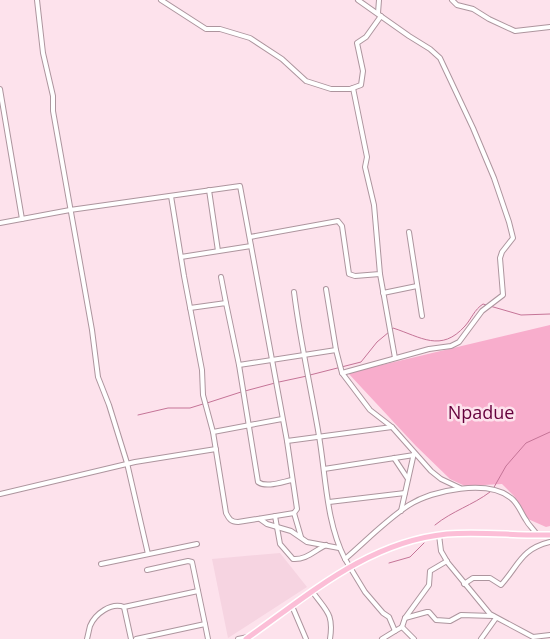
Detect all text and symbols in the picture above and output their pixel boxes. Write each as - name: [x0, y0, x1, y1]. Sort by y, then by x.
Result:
- park label: Npadue: [448, 400, 514, 424]

